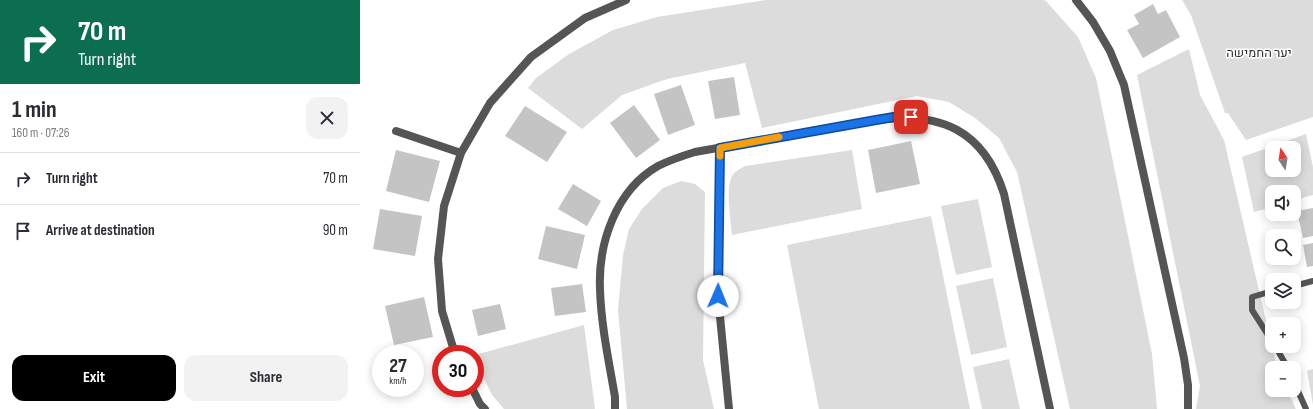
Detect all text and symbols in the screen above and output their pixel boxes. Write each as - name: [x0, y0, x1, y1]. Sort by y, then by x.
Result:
- text: 70 m: [78, 15, 126, 48]
- icon: right: [12, 16, 64, 68]
- park label: יער החמישה: [1226, 45, 1292, 61]
- text: Turn right: [78, 49, 136, 70]
- text: 1 min: [12, 95, 57, 124]
- button: close: [306, 97, 348, 139]
- pin: [894, 100, 928, 134]
- icon: arrive: [900, 106, 922, 128]
- text: 160 m · 07:26: [12, 125, 70, 141]
- north arrow: [1265, 141, 1301, 177]
- map controls: [1265, 141, 1301, 397]
- icon: right: [12, 168, 34, 190]
- text: Turn right: [46, 169, 98, 188]
- text: 70 m: [323, 169, 348, 188]
- button: sound: [1265, 185, 1301, 221]
- icon: arrive: [12, 220, 34, 242]
- text: Arrive at destination: [46, 221, 155, 240]
- text: 90 m: [323, 221, 348, 240]
- button: search: [1265, 229, 1301, 265]
- button: layers: [1265, 273, 1301, 309]
- position arrow: [697, 275, 739, 317]
- button: +: [1265, 317, 1301, 353]
- speed limit sign: 30: [432, 345, 484, 397]
- text: 27: [389, 354, 407, 378]
- button: Exit: [12, 355, 176, 401]
- button: Share: [184, 355, 348, 401]
- button: −: [1265, 361, 1301, 397]
- text: km/h: [389, 375, 407, 387]

